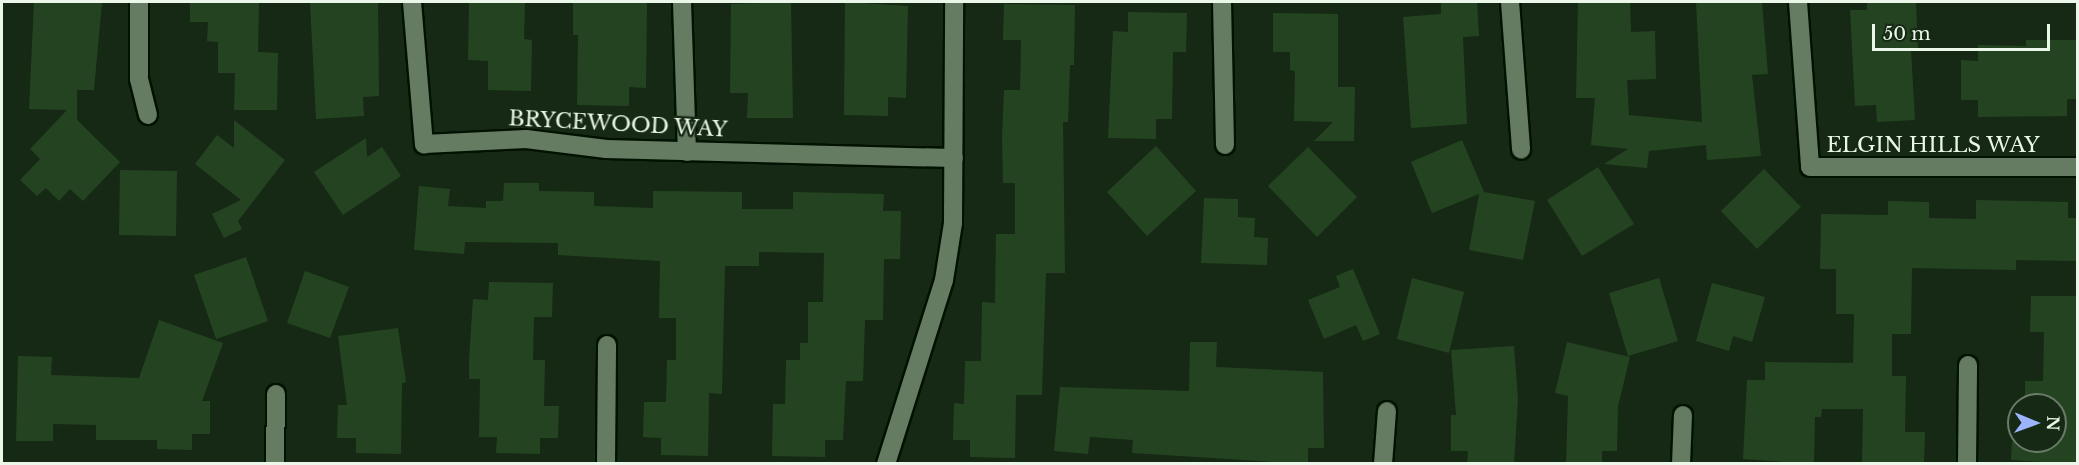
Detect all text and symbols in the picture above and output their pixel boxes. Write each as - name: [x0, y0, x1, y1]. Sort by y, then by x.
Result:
- scale bar: [1875, 12, 2054, 50]
- text: 50 m: [1883, 23, 1931, 45]
- street label: BRYCEWOOD WAY: [507, 106, 729, 142]
- street label: ELGIN HILLS WAY: [1826, 132, 2040, 158]
- north arrow: [2007, 393, 2067, 453]
- text: N: [2043, 416, 2063, 431]

